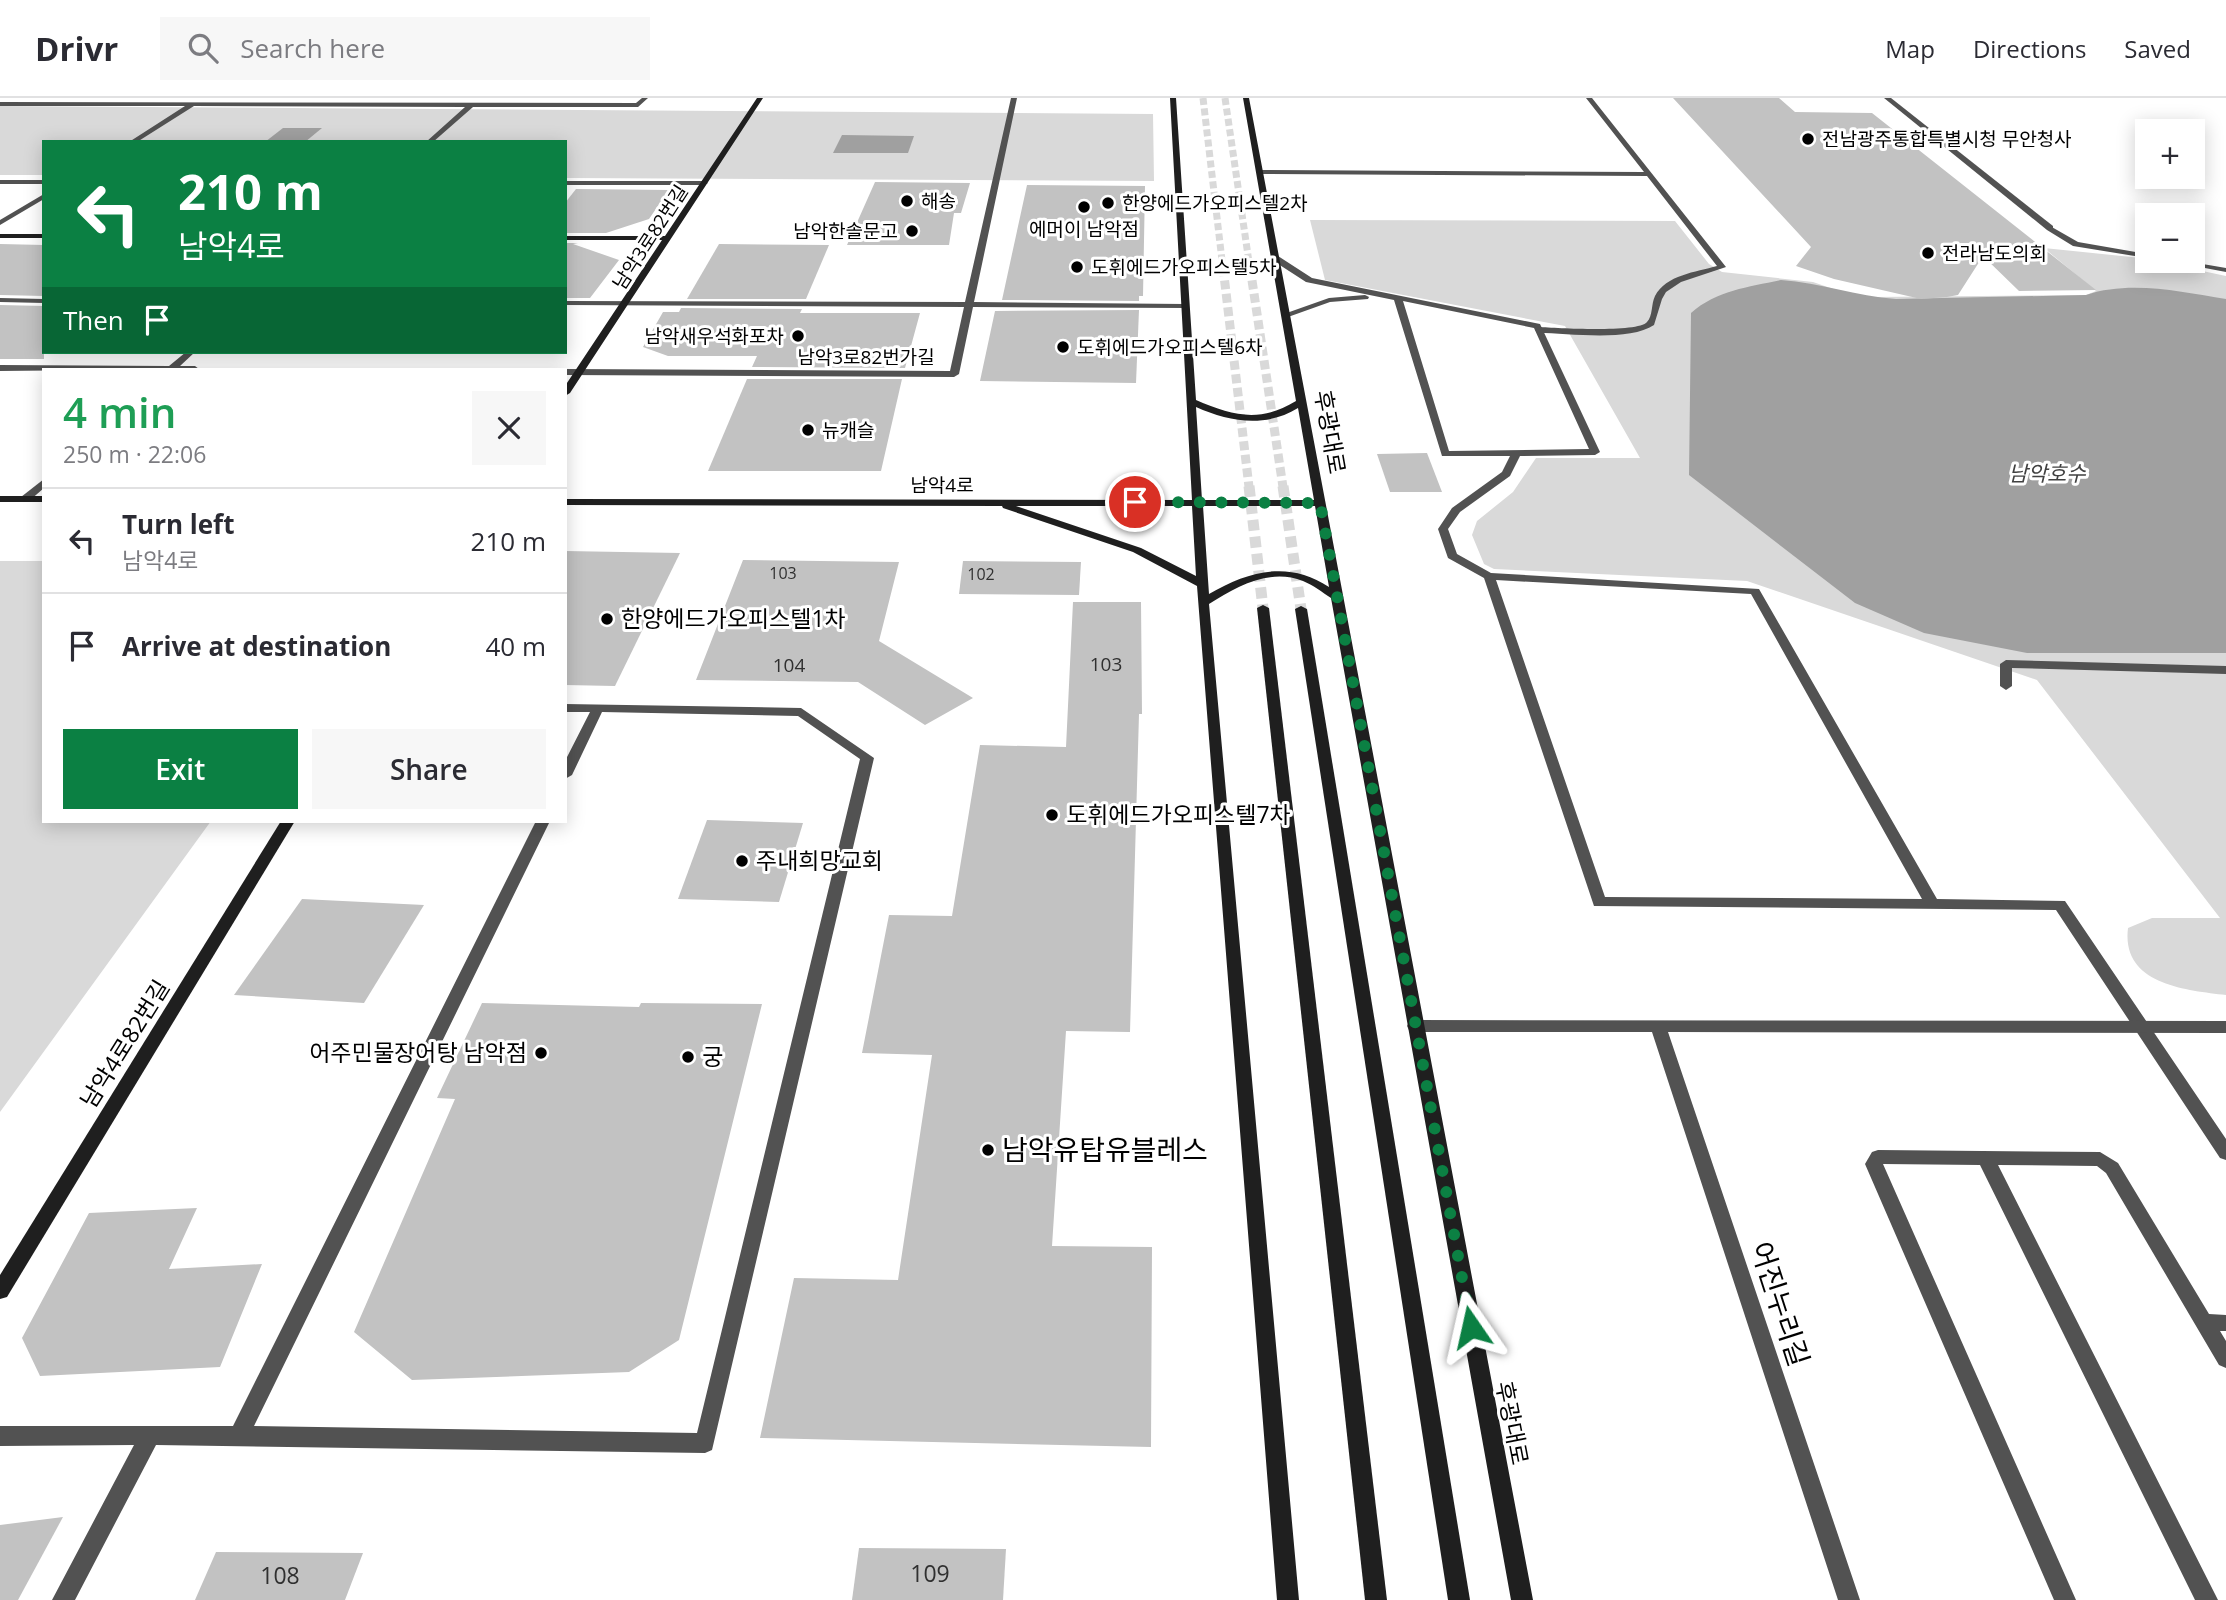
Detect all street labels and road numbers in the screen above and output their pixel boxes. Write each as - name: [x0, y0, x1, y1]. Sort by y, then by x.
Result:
- street label: 남악3로82번길: [606, 180, 694, 294]
- street label: 남악3로82번가길: [797, 344, 935, 370]
- street label: 후광대로: [1308, 387, 1354, 476]
- street label: 남악4로: [910, 472, 974, 498]
- street label: 남악4로82번길: [72, 973, 176, 1114]
- street label: 어진누리길: [1743, 1237, 1819, 1371]
- street label: 후광대로: [1489, 1378, 1537, 1467]

